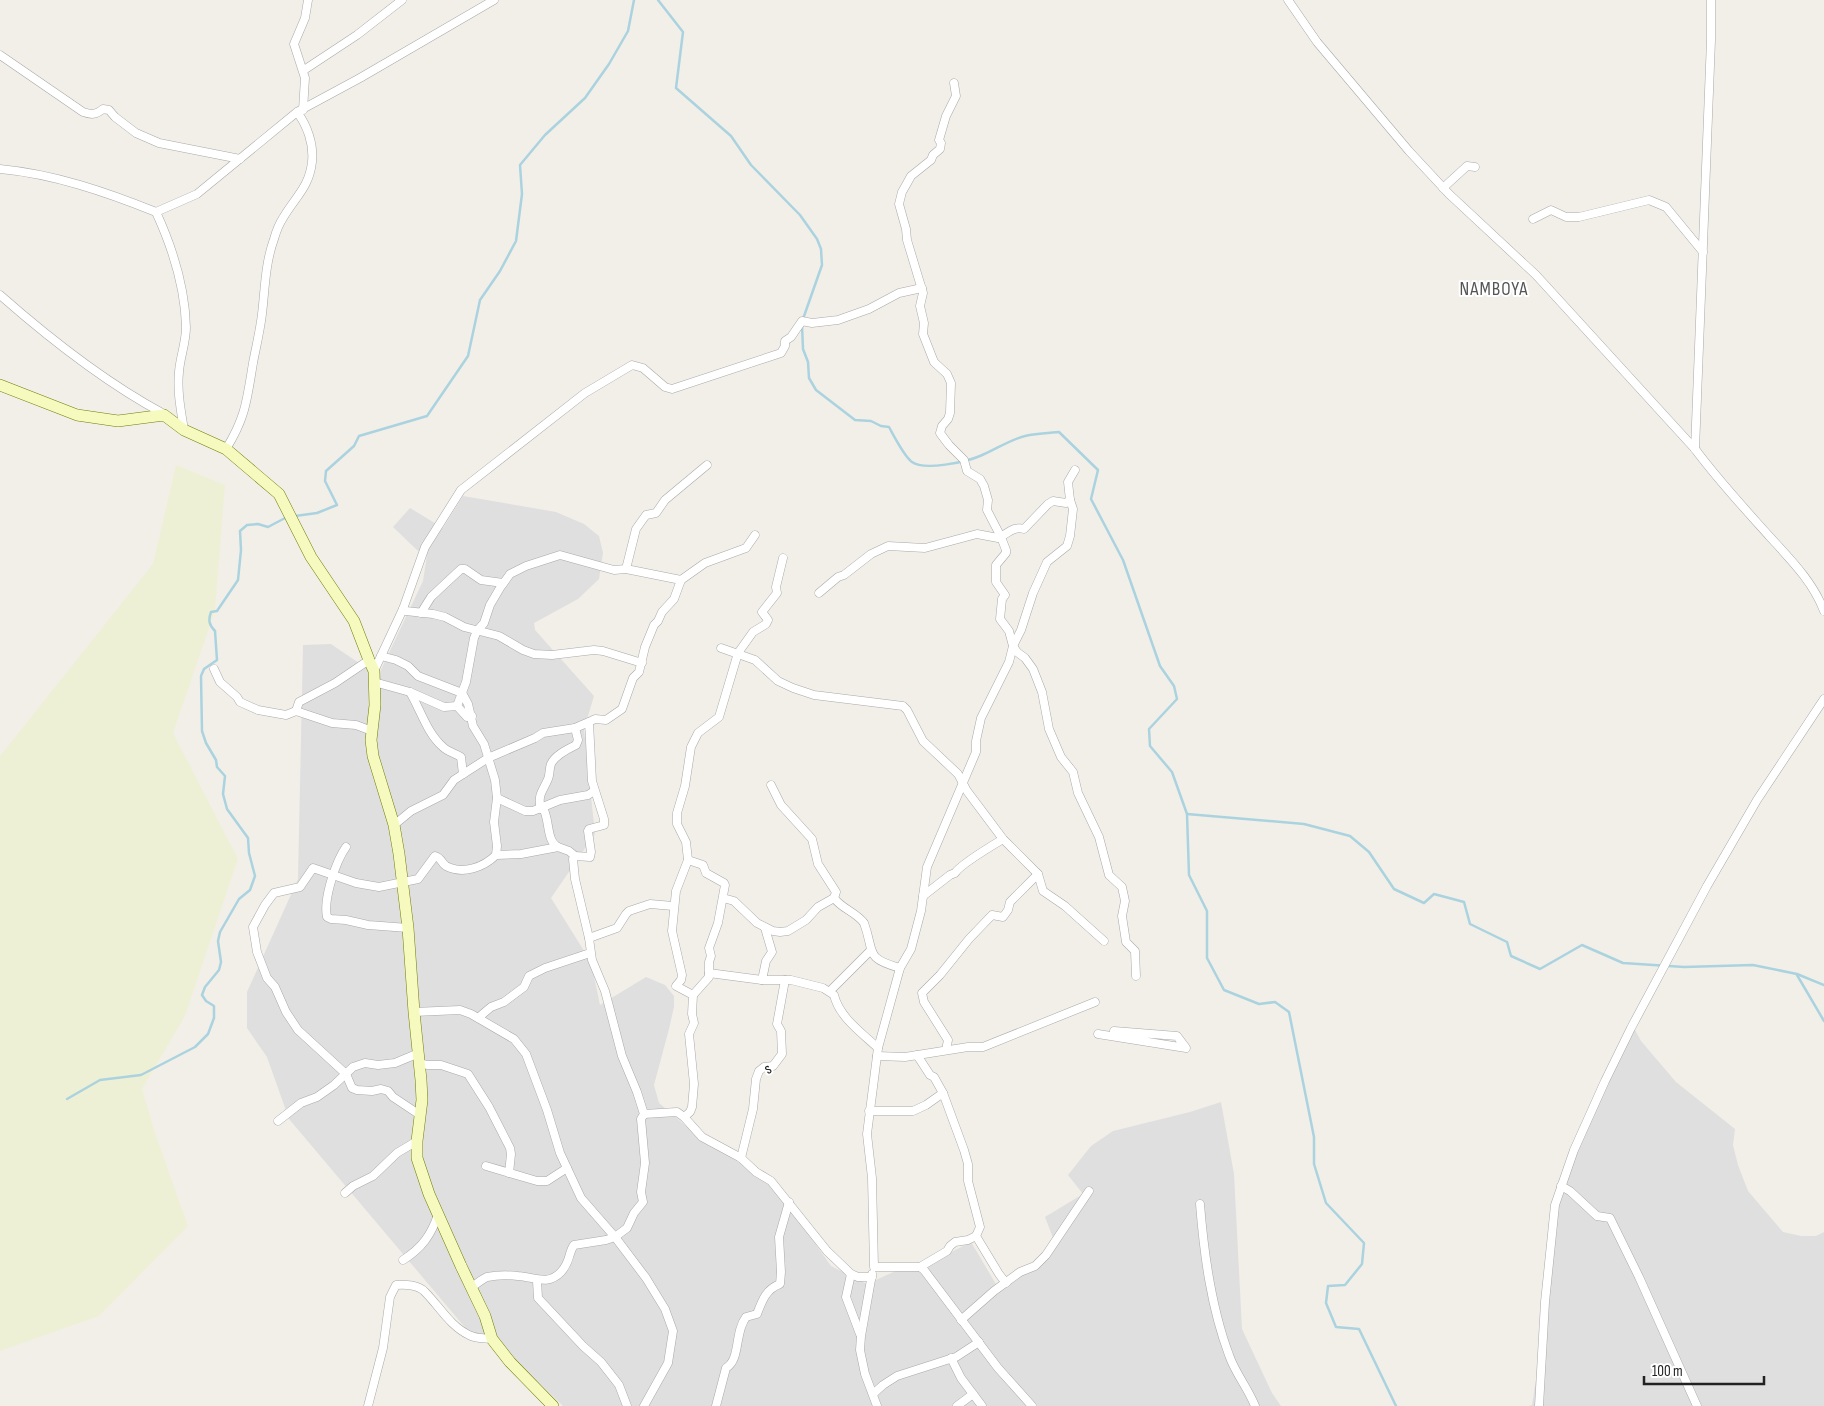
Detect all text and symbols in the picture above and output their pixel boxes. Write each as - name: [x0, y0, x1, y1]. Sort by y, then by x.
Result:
- district label: NAMBOYA: [1460, 278, 1528, 301]
- street label: s: [760, 1060, 775, 1079]
- scale bar: [1644, 1354, 1764, 1386]
- text: 100 m: [1652, 1362, 1683, 1381]

